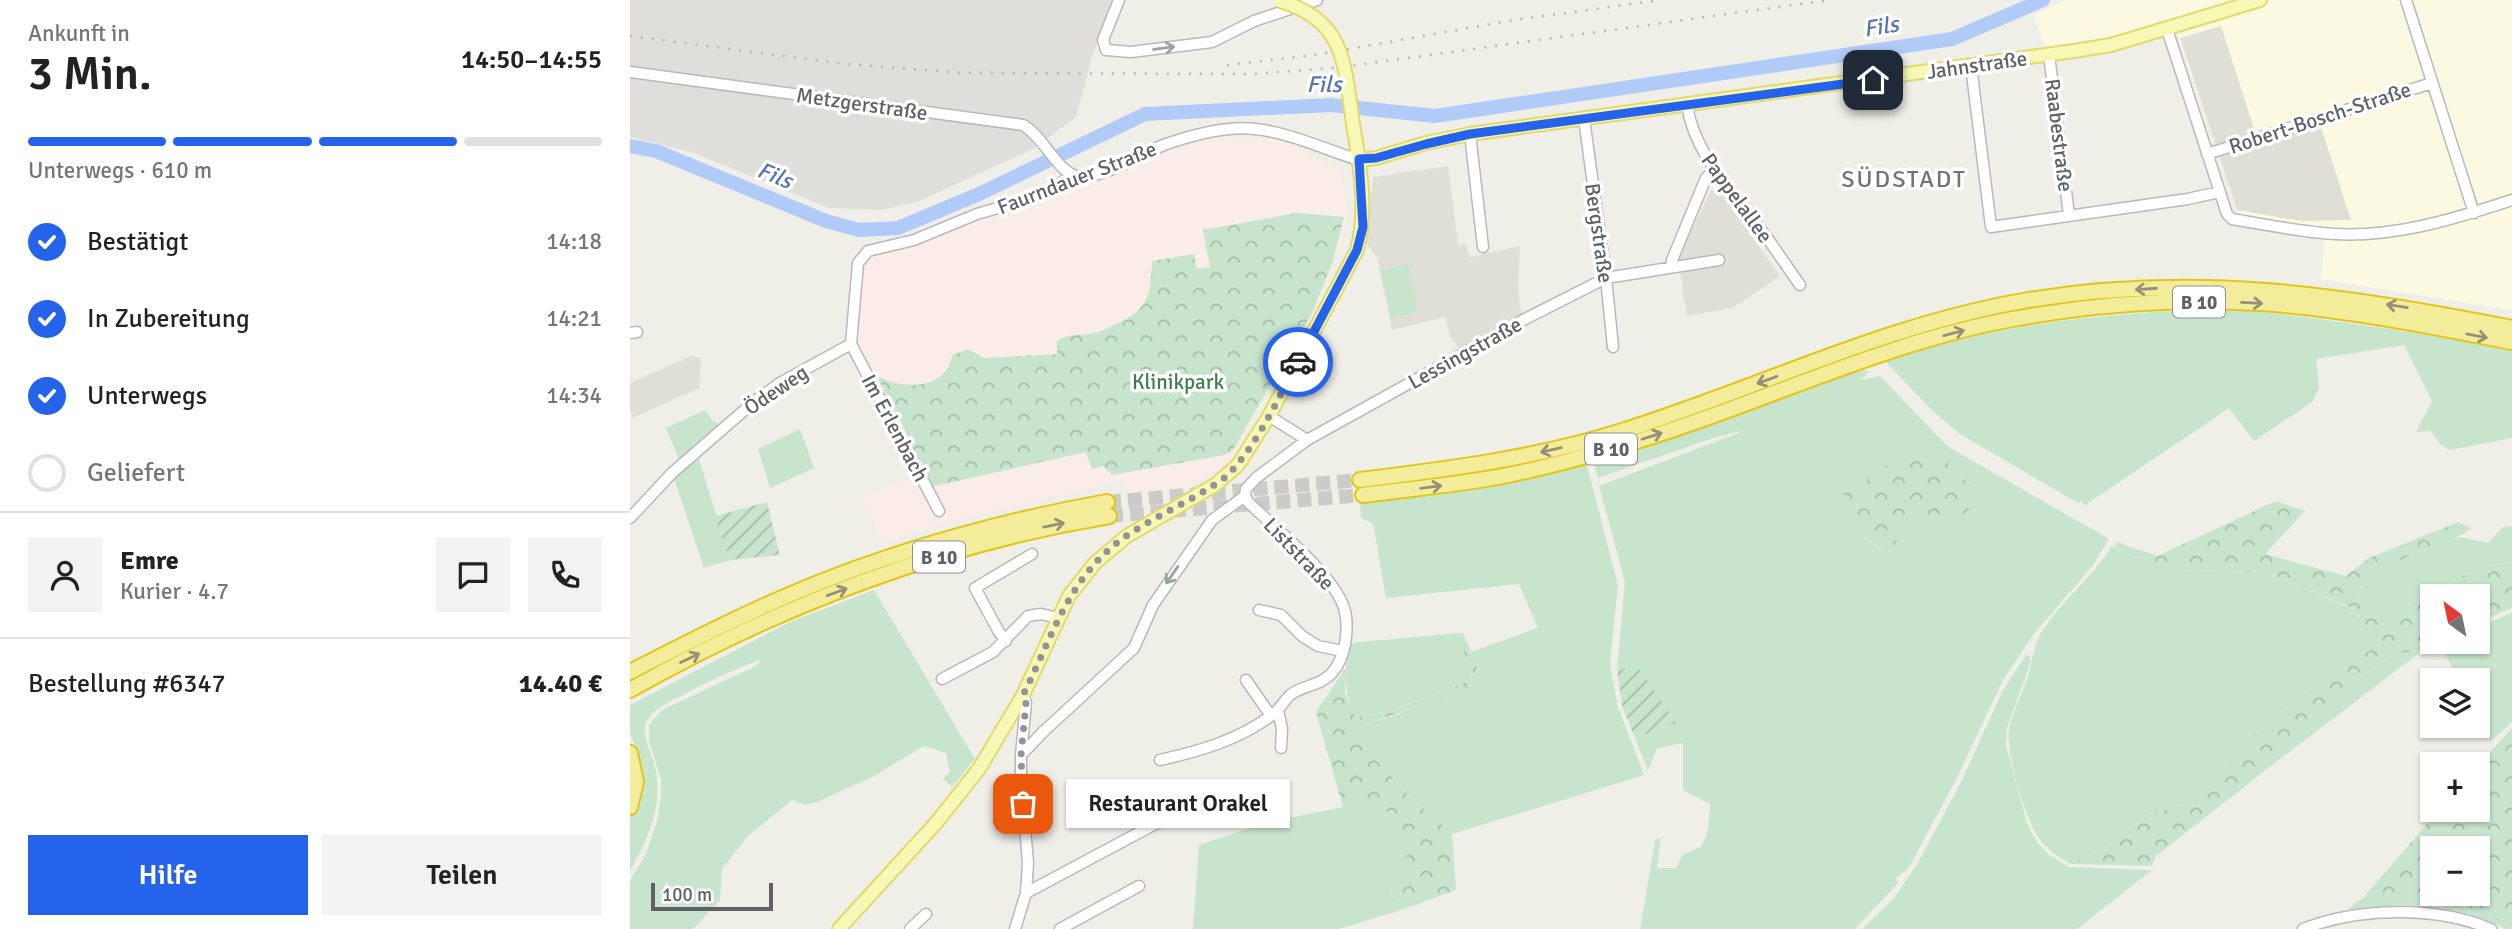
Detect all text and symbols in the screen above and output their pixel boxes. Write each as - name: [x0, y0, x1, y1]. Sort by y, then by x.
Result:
- water label: Fils: [1862, 9, 1903, 44]
- text: Ankunft in: [28, 19, 130, 48]
- one-way arrow: [1152, 41, 1175, 54]
- text: 14:50–14:55: [461, 44, 602, 76]
- street label: Jahnstraße: [1925, 45, 2029, 85]
- text: 3 Min.: [28, 46, 152, 102]
- pin: [1843, 50, 1903, 110]
- icon: home: [1854, 61, 1892, 99]
- water label: Fils: [1306, 70, 1343, 99]
- street label: Robert-Bosch-Straße: [2226, 76, 2414, 160]
- street label: Raabestraße: [2039, 77, 2079, 193]
- street label: Metzgerstraße: [795, 82, 929, 126]
- street label: Faurndauer Straße: [994, 136, 1160, 220]
- street label: Pappelallee: [1696, 148, 1778, 248]
- water label: Fils: [753, 155, 798, 196]
- text: Unterwegs · 610 m: [28, 156, 212, 185]
- district label: SÜDSTADT: [1841, 164, 1967, 194]
- street label: Bergstraße: [1579, 182, 1619, 284]
- icon: check: [28, 223, 66, 261]
- text: Bestätigt: [87, 226, 188, 258]
- text: 14:18: [546, 227, 602, 256]
- one-way arrow: [2135, 283, 2158, 296]
- road number: B 10: [2173, 286, 2225, 318]
- one-way arrow: [2241, 297, 2264, 310]
- one-way arrow: [2386, 299, 2409, 312]
- icon: check: [28, 300, 66, 338]
- text: In Zubereitung: [87, 303, 250, 335]
- text: 14:21: [546, 304, 602, 333]
- street label: Lessingstraße: [1404, 311, 1526, 395]
- one-way arrow: [1942, 326, 1965, 339]
- courier: [1263, 327, 1333, 397]
- one-way arrow: [2465, 329, 2488, 343]
- icon: car: [1279, 343, 1317, 381]
- street label: Ödeweg: [739, 359, 813, 421]
- park label: Klinikpark: [1132, 369, 1224, 395]
- street label: Im Erlenbach: [856, 370, 934, 486]
- one-way arrow: [1756, 374, 1778, 387]
- icon: check: [28, 377, 66, 415]
- text: Unterwegs: [87, 380, 207, 412]
- text: 14:34: [546, 381, 602, 410]
- one-way arrow: [1641, 429, 1663, 441]
- road number: B 10: [1585, 433, 1637, 464]
- one-way arrow: [1540, 444, 1563, 457]
- text: Geliefert: [87, 457, 185, 489]
- one-way arrow: [1419, 480, 1442, 493]
- street label: Liststraße: [1258, 512, 1340, 596]
- one-way arrow: [1042, 518, 1065, 532]
- button: person: [28, 538, 102, 612]
- button: chat: [436, 538, 510, 612]
- button: phone: [528, 538, 602, 612]
- road number: B 10: [913, 542, 965, 572]
- text: Emre: [120, 545, 179, 577]
- one-way arrow: [1165, 565, 1179, 584]
- text: Kurier · 4.7: [120, 577, 229, 606]
- north arrow: [2420, 584, 2490, 654]
- map controls: [2420, 584, 2490, 906]
- one-way arrow: [826, 585, 848, 597]
- one-way arrow: [679, 651, 700, 665]
- text: Bestellung #6347: [28, 668, 225, 700]
- text: 14.40 €: [519, 668, 602, 700]
- button: layers: [2420, 668, 2490, 738]
- button: +: [2420, 752, 2490, 822]
- pin: [993, 774, 1053, 834]
- callout: Restaurant Orakel: [1065, 780, 1289, 828]
- icon: bag: [1004, 785, 1042, 823]
- text: Restaurant Orakel: [1088, 789, 1268, 818]
- button: Hilfe: [28, 835, 308, 915]
- button: Teilen: [322, 835, 602, 915]
- button: −: [2420, 836, 2490, 906]
- scale bar: [651, 880, 774, 912]
- text: 100 m: [662, 883, 712, 907]

